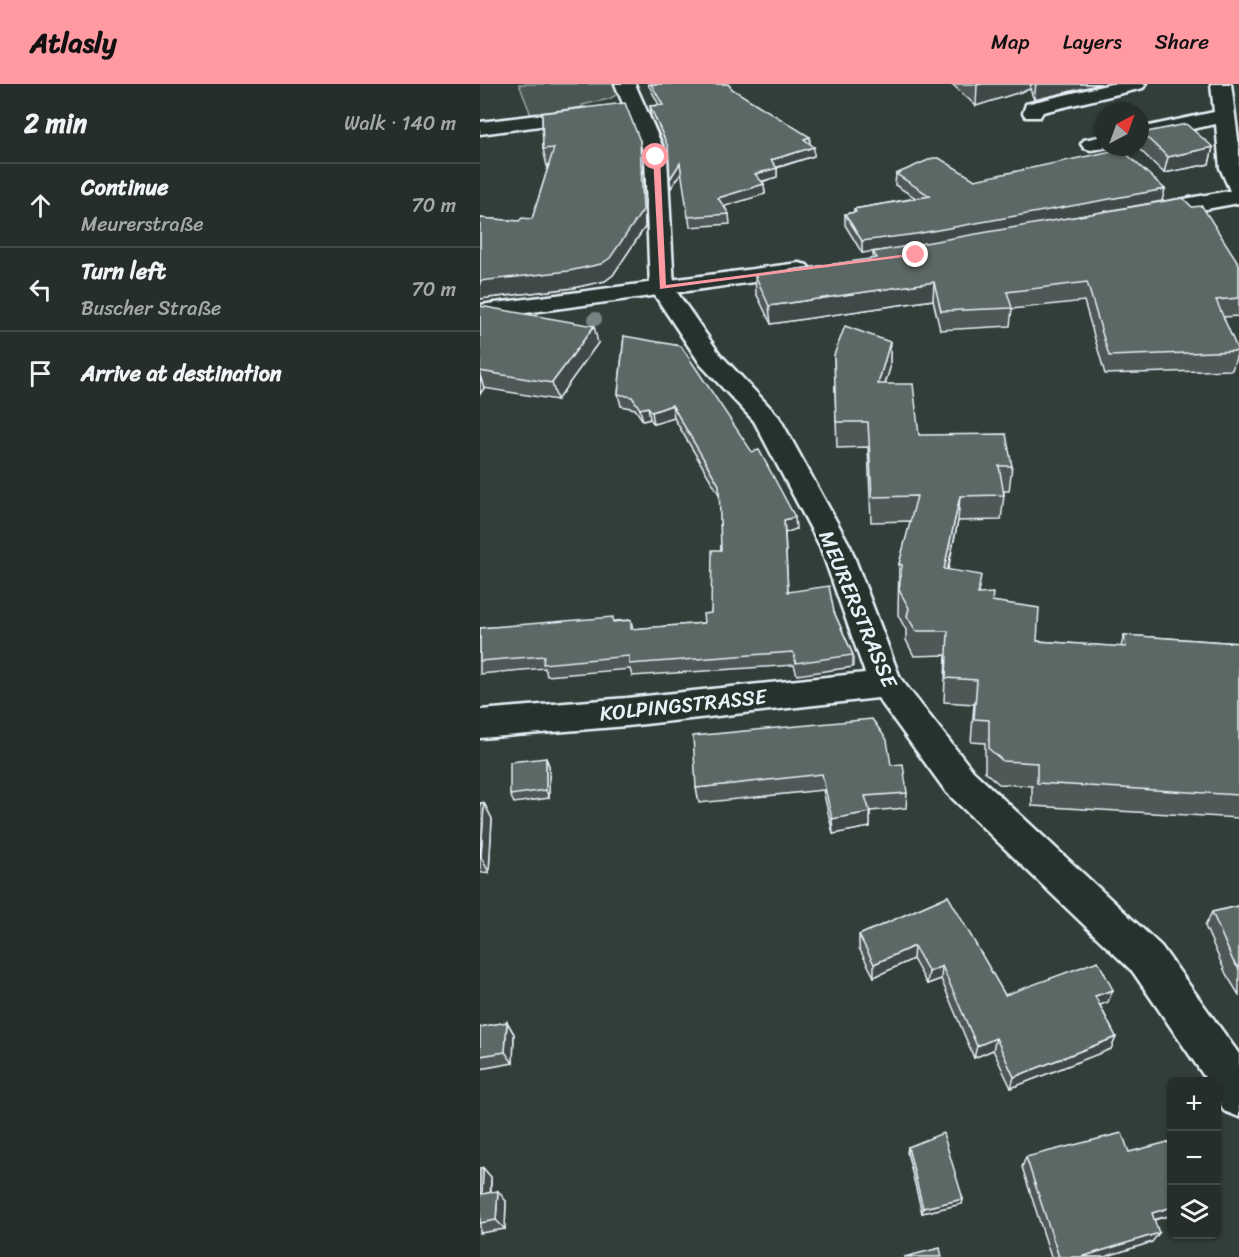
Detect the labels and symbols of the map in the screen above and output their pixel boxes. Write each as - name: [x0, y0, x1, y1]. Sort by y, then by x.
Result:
- north arrow: [1095, 102, 1149, 156]
- route start: [642, 143, 668, 169]
- route end: [902, 241, 928, 267]
- street label: MEURERSTRASSE: [808, 524, 909, 695]
- street label: KOLPINGSTRASSE: [598, 677, 770, 733]

